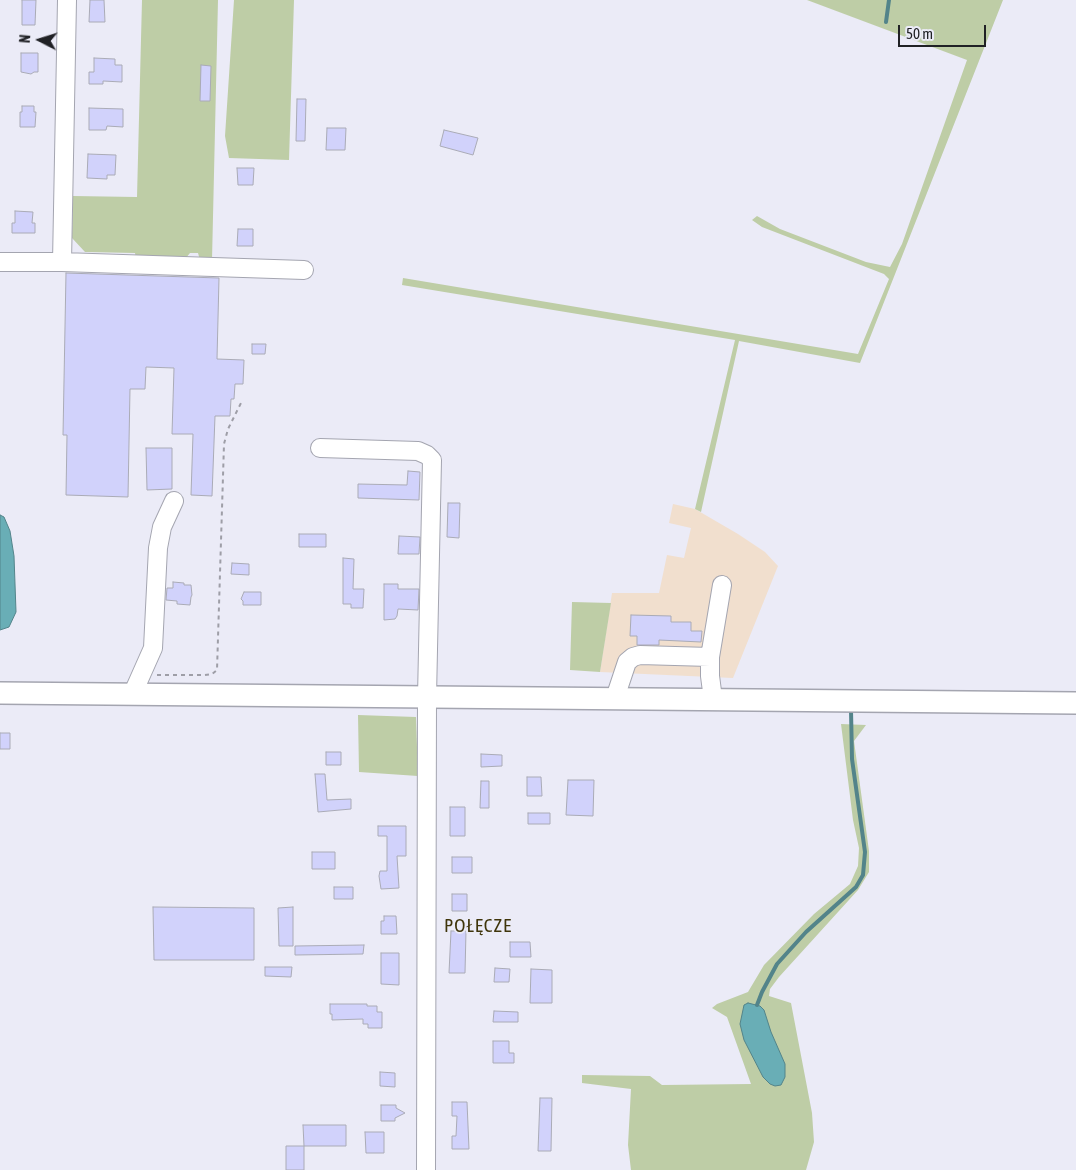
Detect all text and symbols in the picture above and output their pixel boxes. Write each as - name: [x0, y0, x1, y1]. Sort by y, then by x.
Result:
- north arrow: [15, 15, 65, 65]
- scale bar: [901, 15, 988, 47]
- text: 50 m: [906, 25, 933, 42]
- text: N: [17, 34, 33, 44]
- district label: POŁĘCZE: [443, 915, 513, 937]

